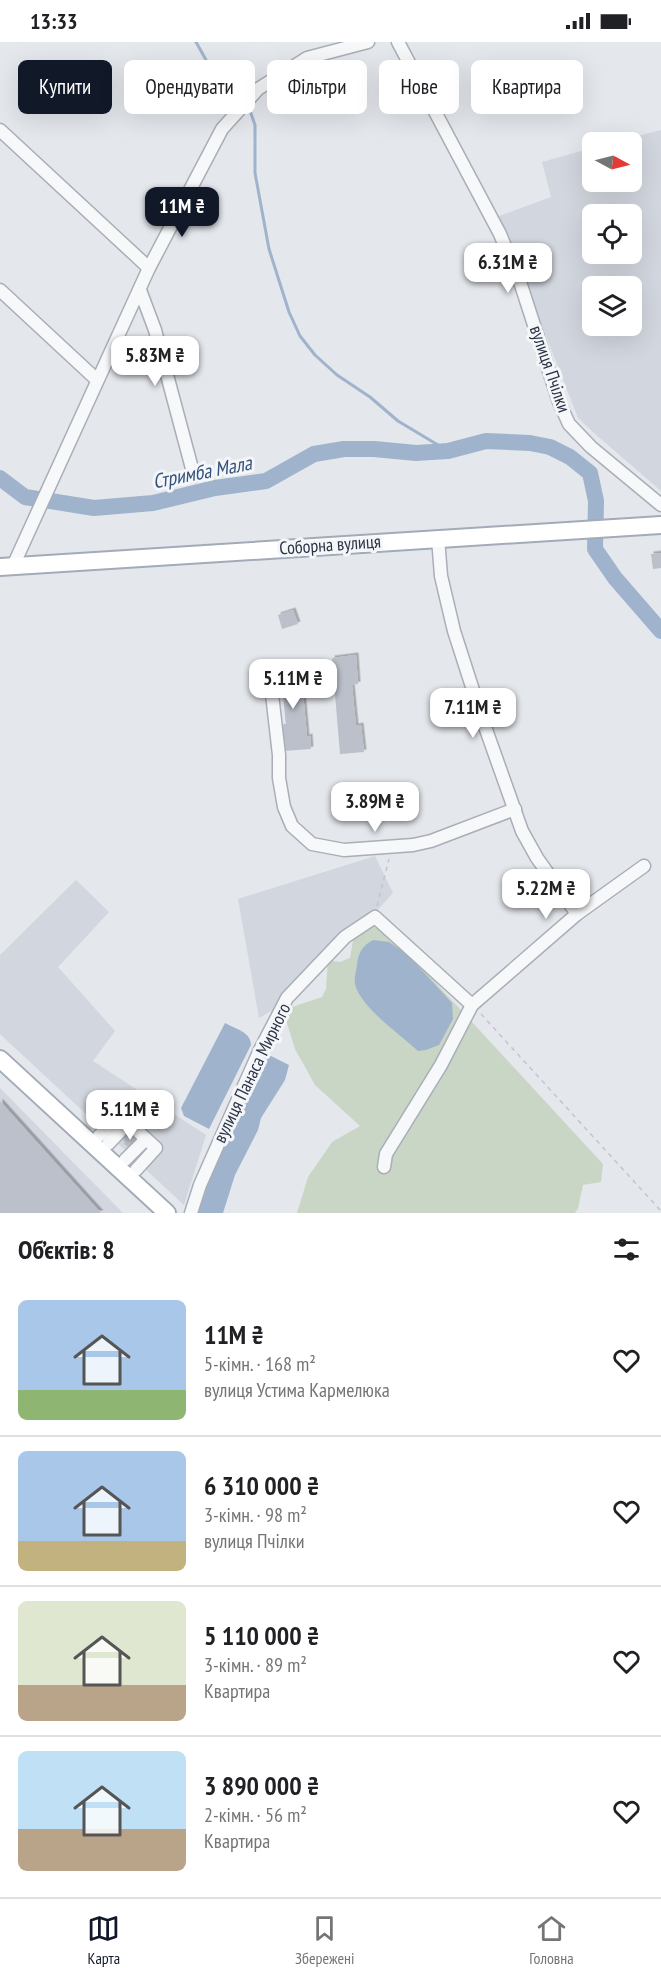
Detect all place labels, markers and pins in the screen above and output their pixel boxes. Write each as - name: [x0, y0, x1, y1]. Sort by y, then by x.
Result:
- pin: 11M ₴: [140, 187, 224, 238]
- pin: 6.31M ₴: [453, 243, 563, 294]
- pin: 5.83M ₴: [100, 336, 210, 387]
- pin: 5.11M ₴: [238, 659, 348, 710]
- pin: 7.11M ₴: [418, 688, 528, 739]
- pin: 3.89M ₴: [320, 782, 430, 833]
- pin: 5.22M ₴: [491, 869, 601, 920]
- pin: 5.11M ₴: [75, 1090, 185, 1141]

